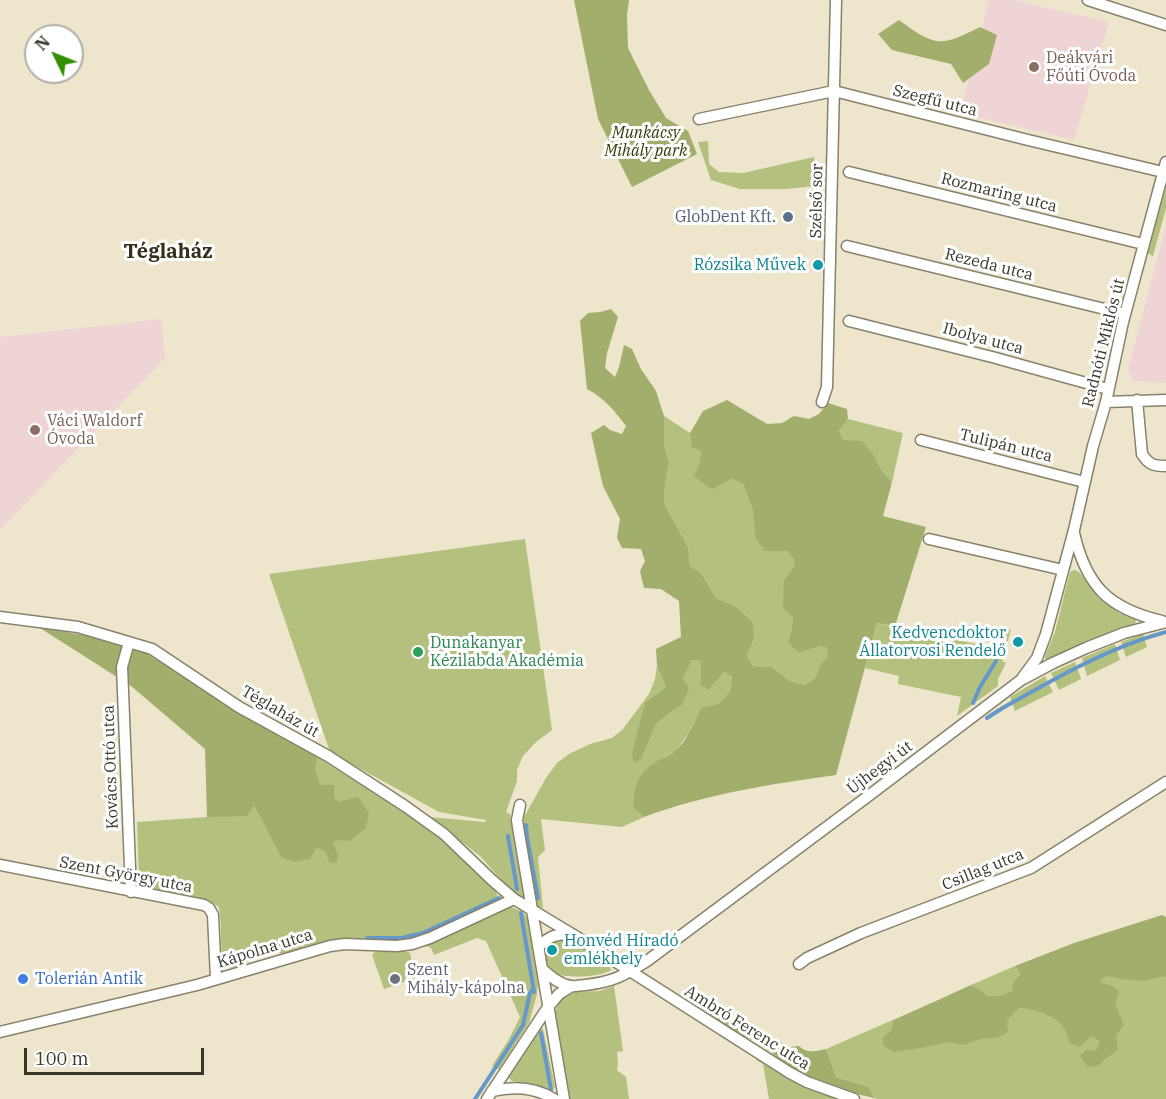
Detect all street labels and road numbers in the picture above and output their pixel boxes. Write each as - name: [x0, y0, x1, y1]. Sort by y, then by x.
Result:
- street label: Szegfű utca: [891, 81, 979, 121]
- street label: Szélső sor: [807, 163, 827, 239]
- street label: Rozmaring utca: [939, 169, 1059, 217]
- street label: Rezeda utca: [943, 245, 1035, 285]
- street label: Radnóti Miklós út: [1079, 277, 1129, 409]
- street label: Ibolya utca: [941, 319, 1025, 359]
- street label: Tulipán utca: [958, 425, 1054, 467]
- street label: Téglaház út: [238, 682, 322, 742]
- street label: Kovács Ottó utca: [99, 704, 123, 830]
- street label: Újhegyi út: [844, 737, 916, 799]
- street label: Csillag utca: [939, 845, 1027, 895]
- street label: Szent György utca: [58, 853, 194, 897]
- street label: Kápolna utca: [215, 925, 315, 973]
- street label: Ambró Ferenc utca: [681, 982, 813, 1074]

